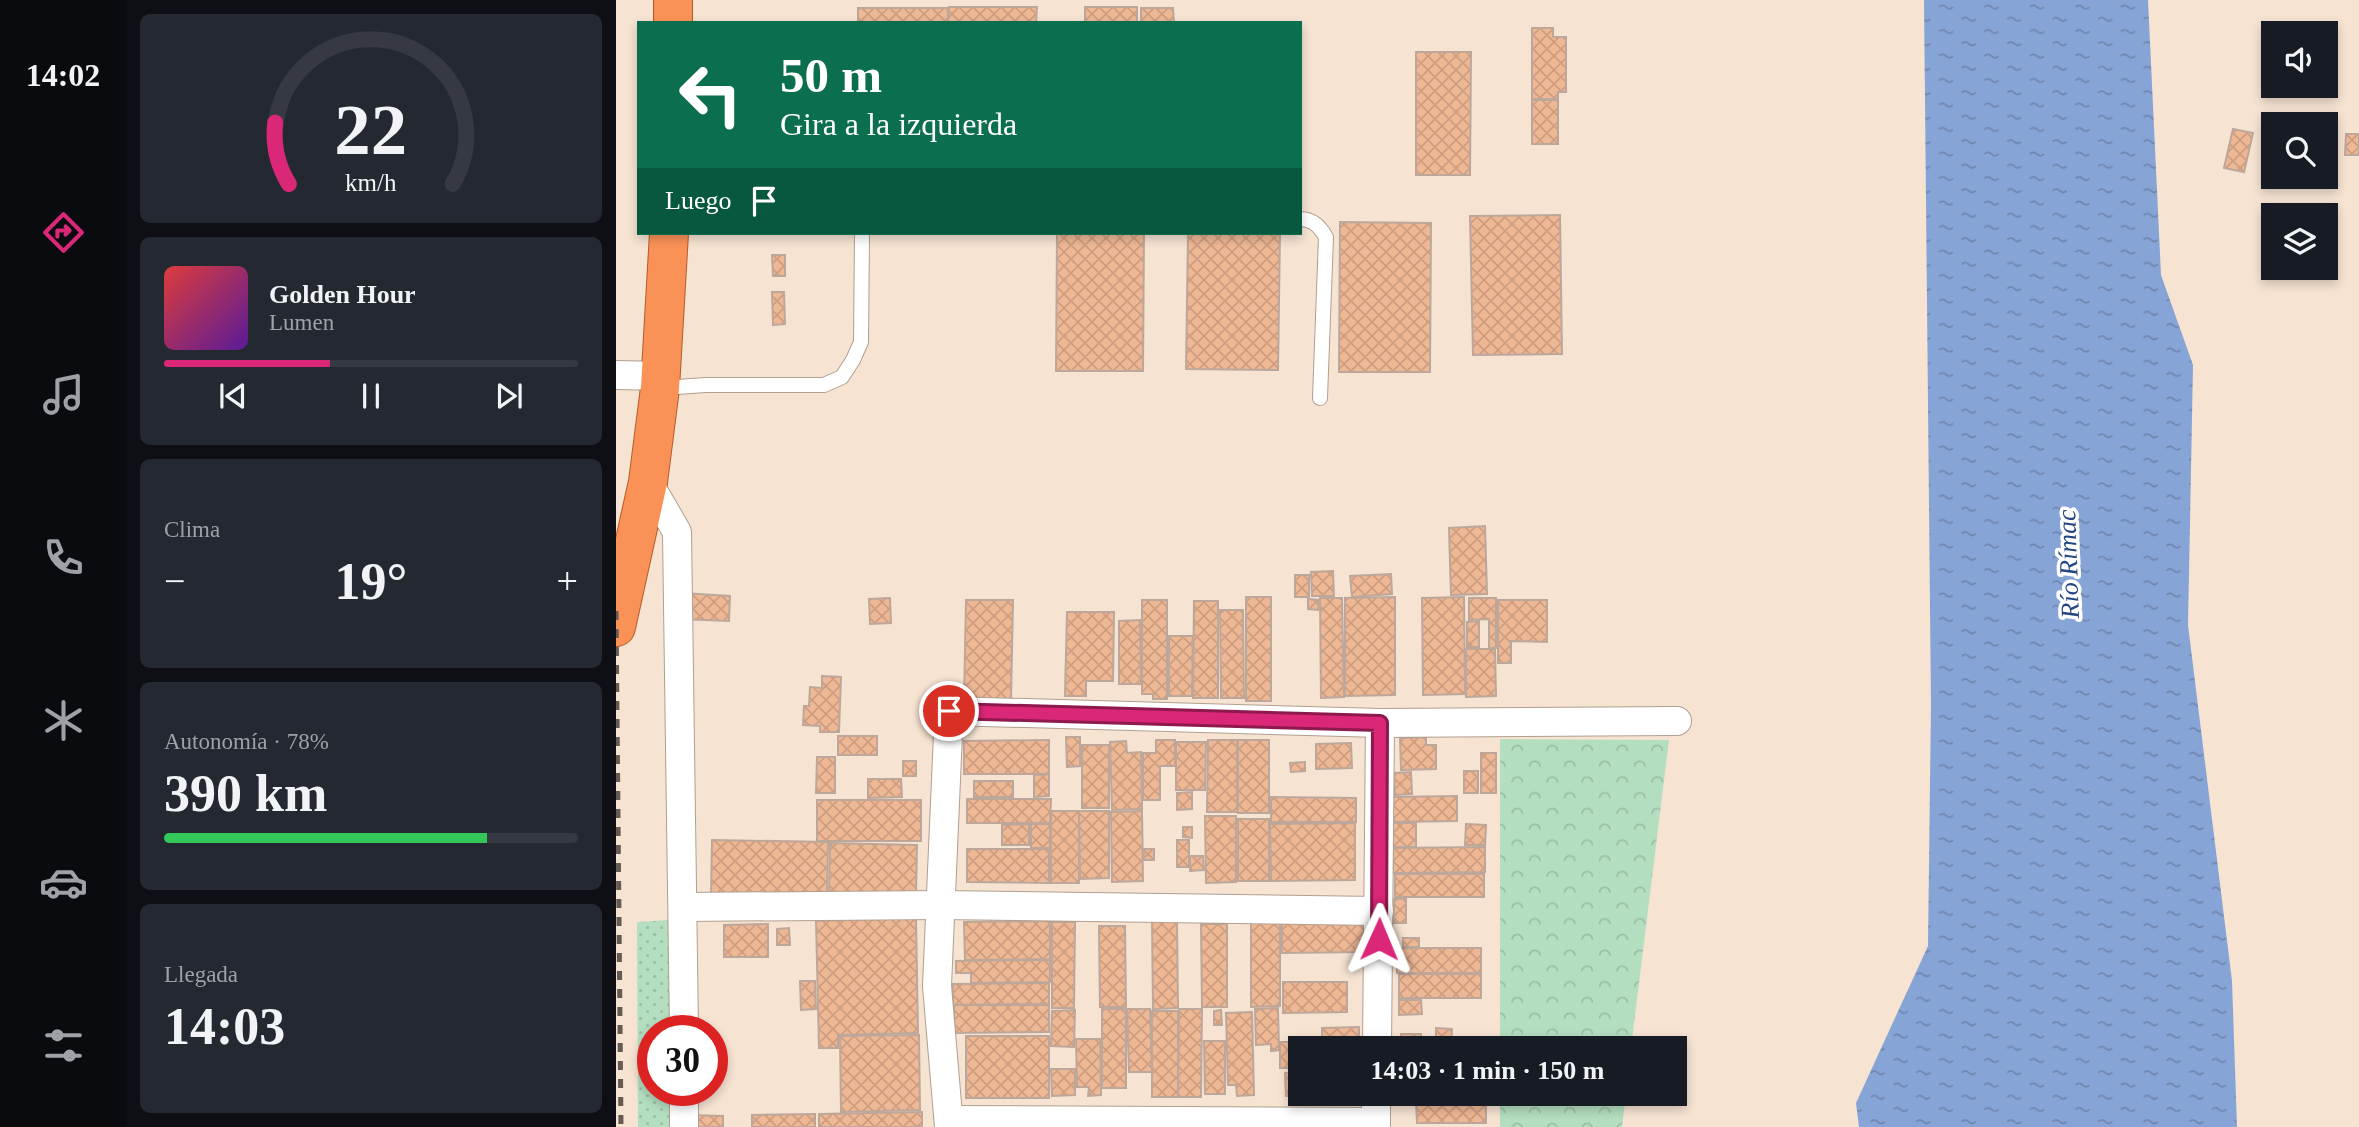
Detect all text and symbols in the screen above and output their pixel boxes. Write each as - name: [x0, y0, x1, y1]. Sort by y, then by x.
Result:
- map controls: [2261, 21, 2338, 280]
- button: sound: [2261, 21, 2338, 98]
- text: 50 m: [780, 48, 882, 103]
- icon: left: [665, 49, 756, 140]
- text: 14:02: [26, 57, 100, 93]
- text: 22: [335, 90, 407, 171]
- text: Gira a la izquierda: [780, 106, 1017, 142]
- button: search: [2261, 112, 2338, 189]
- text: km/h: [345, 169, 397, 196]
- icon: arrive: [745, 182, 783, 220]
- text: Luego: [665, 186, 731, 215]
- button: layers: [2261, 203, 2338, 280]
- icon: directions: [39, 208, 88, 257]
- text: Golden Hour: [269, 280, 416, 309]
- text: Lumen: [269, 310, 334, 335]
- icon: music: [39, 370, 88, 419]
- icon: previous: [214, 377, 252, 415]
- icon: pause: [352, 377, 390, 415]
- icon: next: [490, 377, 528, 415]
- water label: Río Rímac: [2052, 509, 2085, 620]
- text: Clima: [164, 517, 220, 542]
- icon: phone: [39, 533, 88, 582]
- text: 19°: [335, 553, 407, 610]
- text: −: [164, 560, 185, 602]
- text: +: [557, 560, 578, 602]
- pin: [919, 681, 979, 741]
- icon: arrive: [930, 692, 968, 730]
- icon: climate: [39, 696, 88, 745]
- text: Autonomía · 78%: [164, 729, 329, 754]
- text: 390 km: [164, 765, 327, 822]
- icon: car: [39, 858, 88, 907]
- position arrow: [1342, 902, 1416, 976]
- text: Llegada: [164, 962, 238, 987]
- text: 14:03: [164, 998, 285, 1055]
- speed limit sign: 30: [637, 1015, 728, 1106]
- icon: filters: [39, 1021, 88, 1070]
- text: 14:03 · 1 min · 150 m: [1371, 1056, 1605, 1085]

